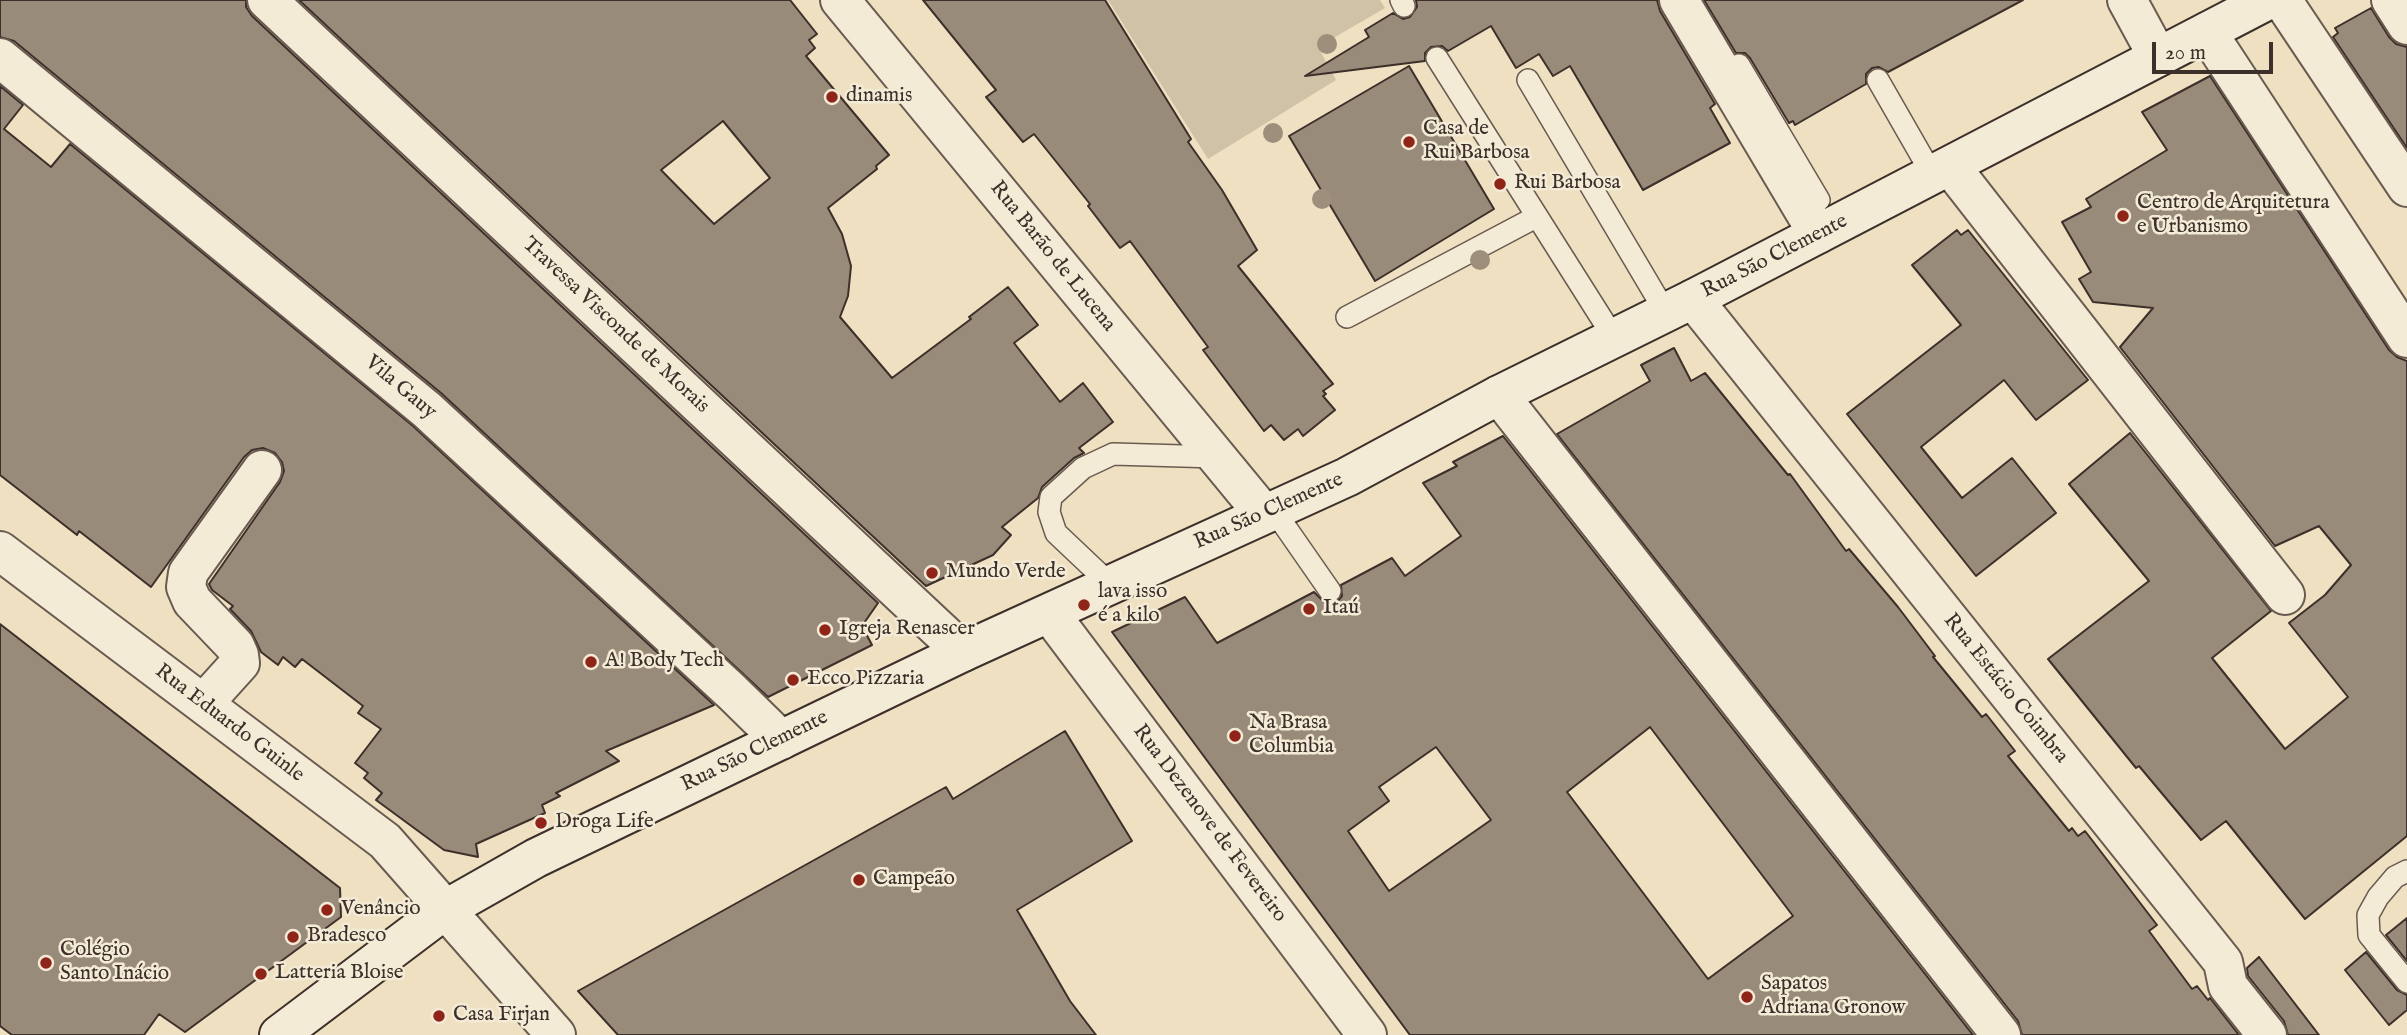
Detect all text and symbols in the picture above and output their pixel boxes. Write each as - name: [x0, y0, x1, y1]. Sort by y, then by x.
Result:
- scale bar: [2155, 28, 2276, 72]
- text: 20 m: [2165, 40, 2206, 67]
- place label: dinamis: [846, 84, 912, 110]
- marker: dinamis: [824, 89, 840, 105]
- place label: Casa de Rui Barbosa: [1423, 117, 1530, 167]
- marker: Casa de Rui Barbosa: [1401, 134, 1417, 150]
- place label: Rui Barbosa: [1514, 171, 1621, 197]
- marker: Rui Barbosa: [1492, 176, 1508, 192]
- street label: Rua Barão de Lucena: [984, 177, 1120, 337]
- place label: Centro de Arquitetura e Urbanismo: [2137, 191, 2329, 241]
- marker: Centro de Arquitetura e Urbanismo: [2115, 208, 2131, 224]
- street label: Rua São Clemente: [1698, 209, 1852, 305]
- street label: Travessa Visconde de Morais: [516, 233, 714, 419]
- street label: Vila Gauy: [359, 351, 441, 425]
- street label: Rua São Clemente: [1191, 468, 1347, 556]
- place label: Mundo Verde: [946, 560, 1066, 586]
- marker: Mundo Verde: [924, 565, 940, 581]
- place label: lava isso é a kilo: [1098, 580, 1167, 630]
- place label: Itaú: [1323, 596, 1359, 622]
- marker: lava isso é a kilo: [1076, 597, 1092, 613]
- marker: Itaú: [1301, 601, 1317, 617]
- street label: Rua Estácio Coimbra: [1937, 609, 2073, 769]
- place label: Igreja Renascer: [839, 617, 975, 643]
- marker: Igreja Renascer: [817, 622, 833, 638]
- place label: A! Body Tech: [605, 649, 724, 675]
- marker: A! Body Tech: [583, 654, 599, 670]
- street label: Rua Eduardo Guinle: [149, 660, 309, 788]
- place label: Ecco Pizzaria: [807, 667, 924, 693]
- marker: Ecco Pizzaria: [785, 672, 801, 688]
- street label: Rua São Clemente: [677, 706, 833, 798]
- place label: Na Brasa Columbia: [1249, 711, 1334, 761]
- street label: Rua Dezenove de Fevereiro: [1126, 720, 1292, 928]
- marker: Na Brasa Columbia: [1227, 728, 1243, 744]
- place label: Droga Life: [555, 810, 654, 836]
- marker: Droga Life: [533, 815, 549, 831]
- place label: Campeão: [873, 867, 955, 893]
- marker: Campeão: [851, 872, 867, 888]
- place label: Venâncio: [341, 897, 421, 923]
- marker: Venâncio: [319, 902, 335, 918]
- place label: Bradesco: [307, 924, 386, 950]
- marker: Bradesco: [285, 929, 301, 945]
- place label: Colégio Santo Inácio: [60, 938, 169, 988]
- marker: Colégio Santo Inácio: [38, 955, 54, 971]
- place label: Latteria Bloise: [275, 961, 403, 987]
- marker: Latteria Bloise: [253, 966, 269, 982]
- place label: Sapatos Adriana Gronow: [1761, 972, 1905, 1022]
- marker: Sapatos Adriana Gronow: [1739, 989, 1755, 1005]
- place label: Casa Firjan: [453, 1003, 550, 1029]
- marker: Casa Firjan: [431, 1008, 447, 1024]

